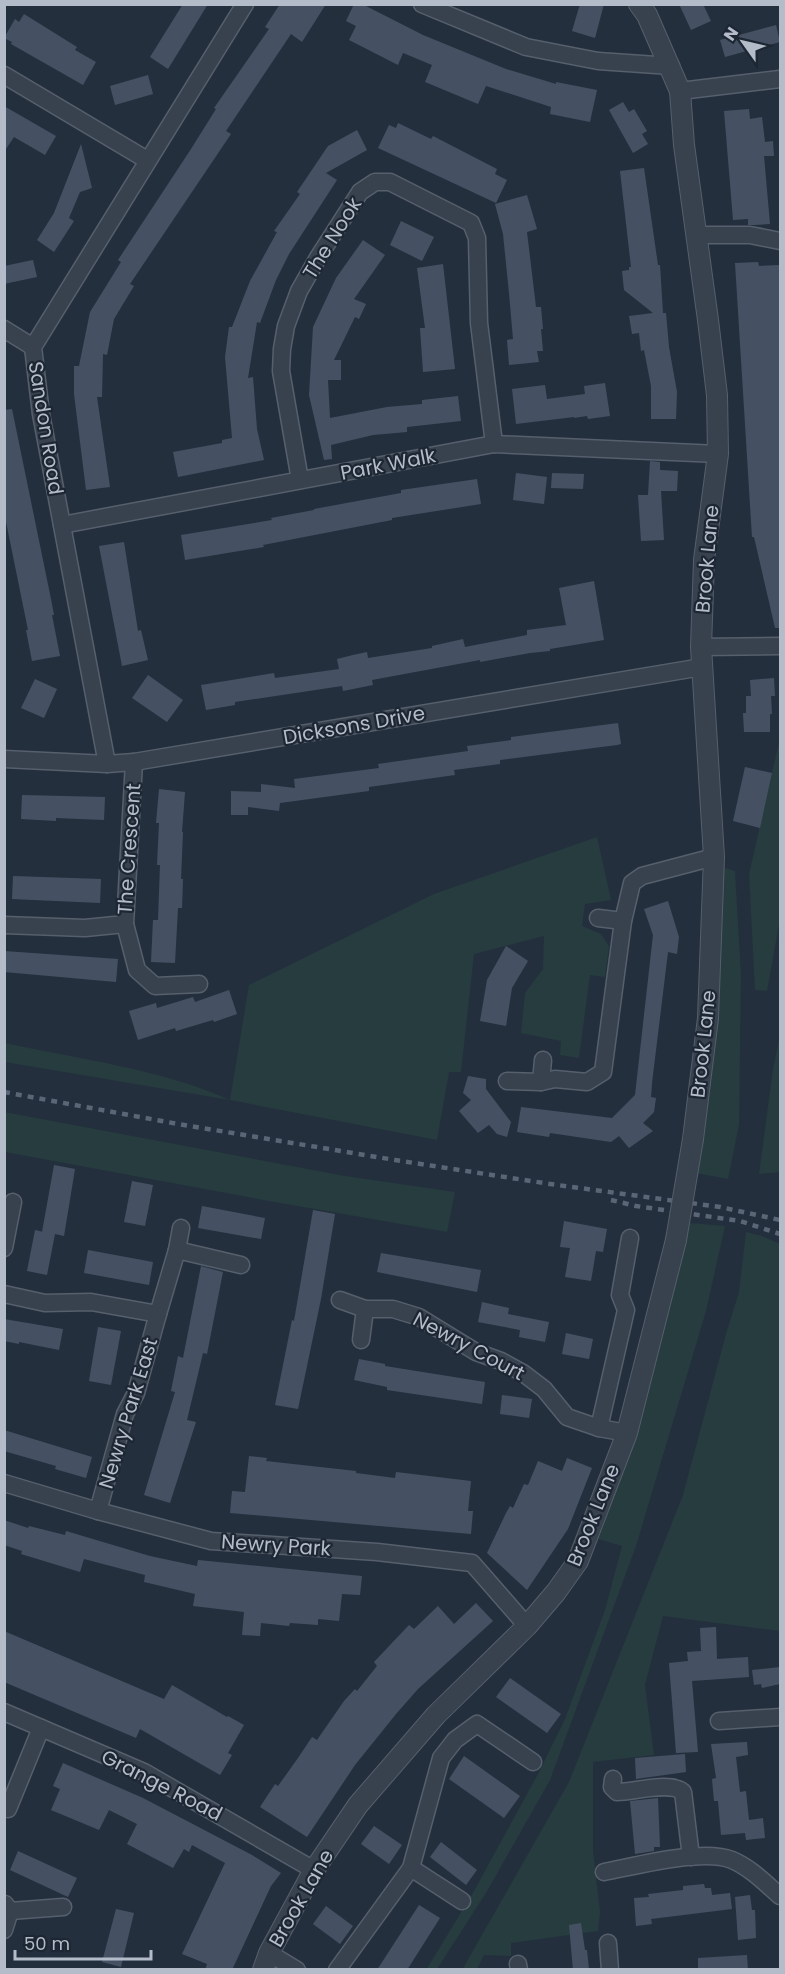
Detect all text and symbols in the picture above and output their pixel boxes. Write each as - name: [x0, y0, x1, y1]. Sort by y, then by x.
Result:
- north arrow: [713, 12, 773, 72]
- text: N: [718, 22, 744, 45]
- street label: The Nook: [296, 191, 368, 284]
- street label: Sandon Road: [22, 359, 70, 497]
- street label: Park Walk: [338, 441, 439, 487]
- street label: Brook Lane: [688, 504, 726, 614]
- street label: Dicksons Drive: [281, 699, 427, 751]
- street label: The Crescent: [110, 782, 148, 916]
- street label: Brook Lane: [683, 989, 723, 1099]
- street label: Newry Court: [408, 1305, 530, 1387]
- street label: Newry Park East: [92, 1334, 164, 1492]
- street label: Brook Lane: [560, 1460, 626, 1570]
- street label: Newry Park: [220, 1527, 332, 1563]
- street label: Grange Road: [97, 1742, 227, 1828]
- street label: Brook Lane: [262, 1844, 340, 1952]
- scale bar: [15, 1923, 152, 1961]
- text: 50 m: [24, 1931, 70, 1956]

